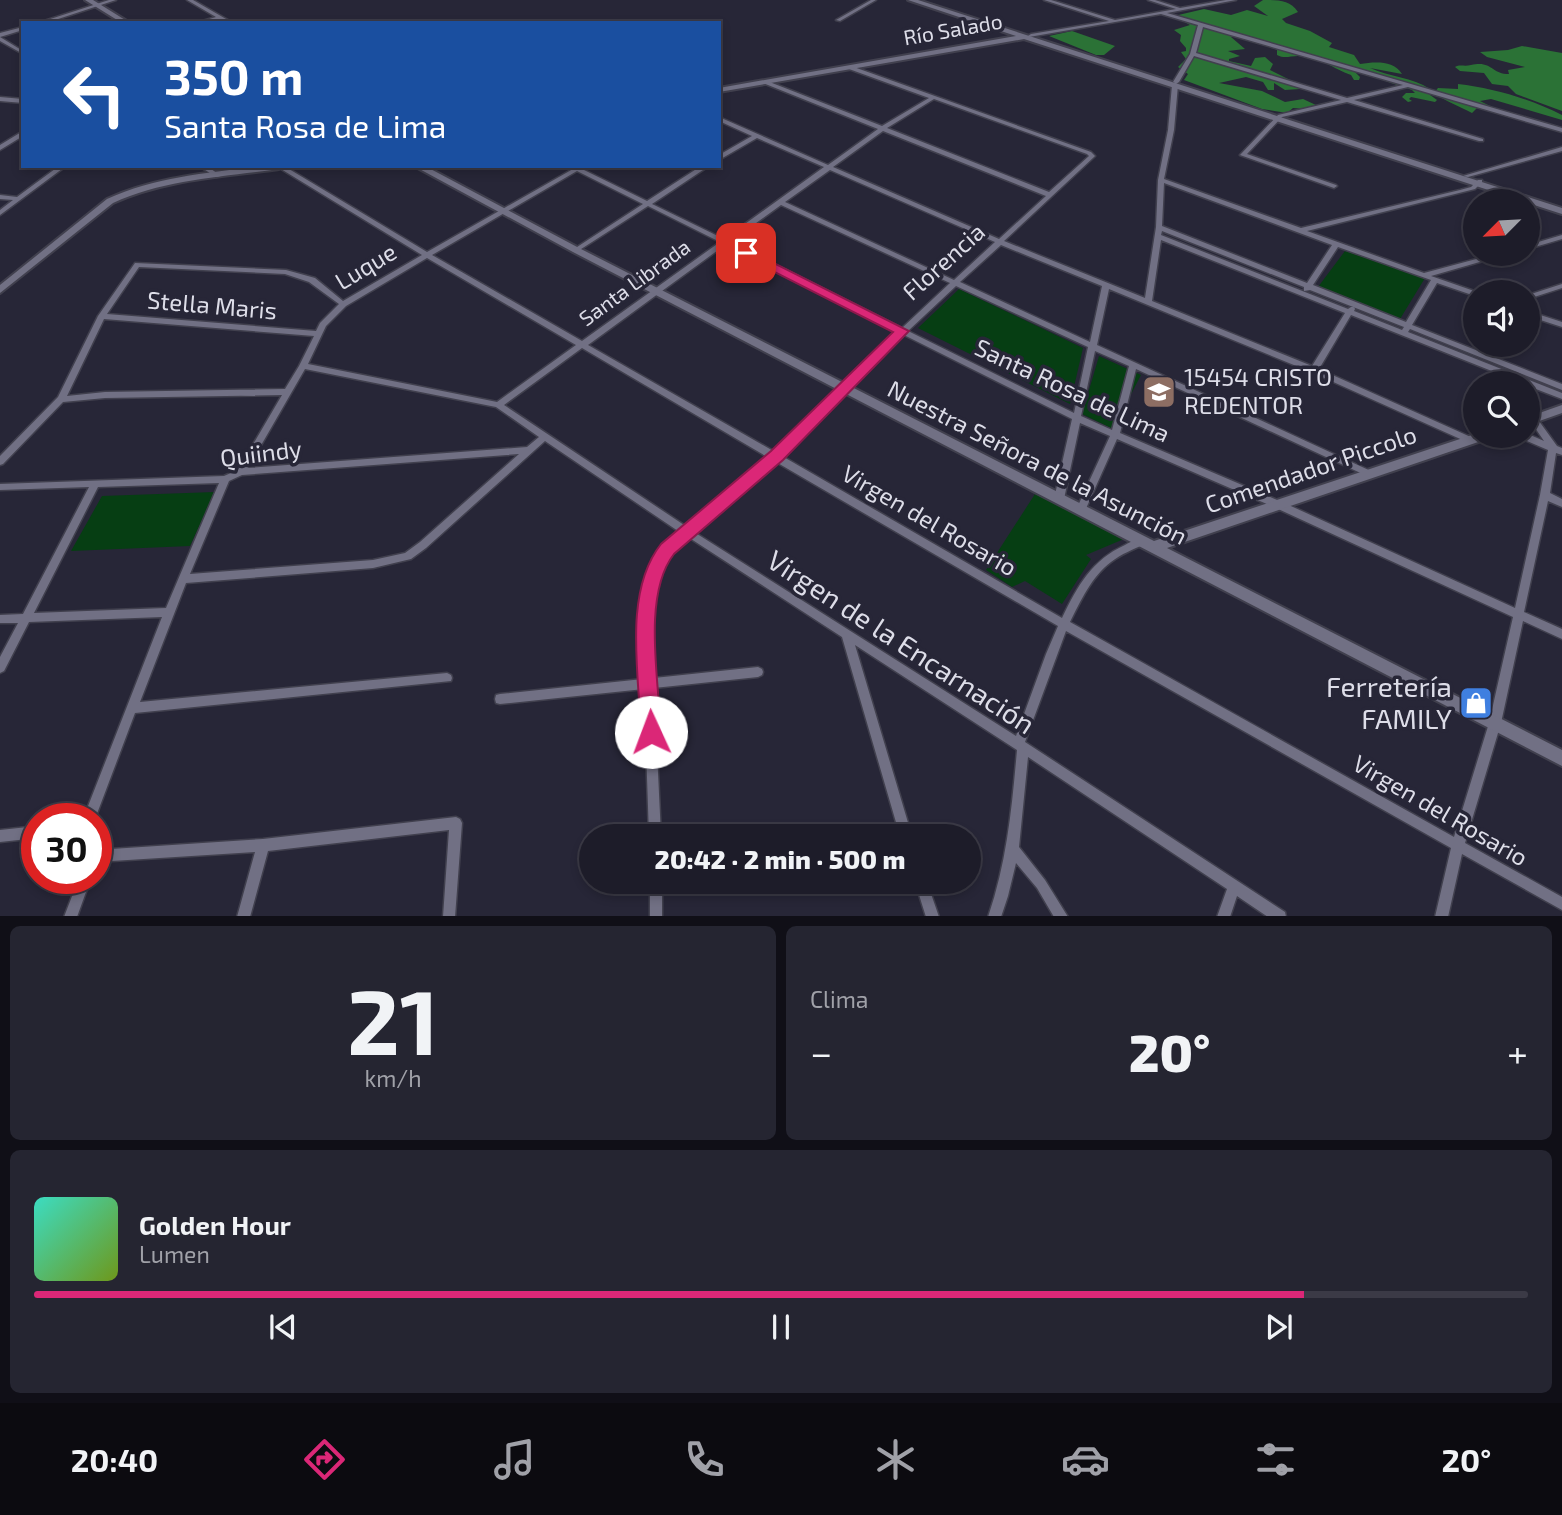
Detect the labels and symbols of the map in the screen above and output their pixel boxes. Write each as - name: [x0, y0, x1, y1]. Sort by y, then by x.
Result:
- street label: Río Salado: [901, 8, 1004, 50]
- north arrow: [1463, 189, 1540, 266]
- street label: Florencia: [896, 216, 990, 305]
- pin: [716, 223, 776, 283]
- street label: Santa Librada: [574, 233, 695, 330]
- street label: Luque: [329, 236, 401, 295]
- street label: Stella Maris: [146, 284, 278, 325]
- street label: Santa Rosa de Lima: [971, 332, 1175, 448]
- place label: 15454 CRISTO REDENTOR: [1184, 362, 1332, 419]
- street label: Nuestra Señora de la Asunción: [883, 373, 1192, 550]
- school or university icon: 15454 CRISTO REDENTOR: [1140, 373, 1178, 411]
- street label: Comendador Piccolo: [1201, 419, 1420, 518]
- street label: Quiindy: [218, 433, 304, 472]
- street label: Virgen del Rosario: [837, 458, 1022, 582]
- street label: Virgen de la Encarnación: [761, 542, 1042, 740]
- place label: Ferretería FAMILY: [1326, 669, 1452, 735]
- shop icon: Ferretería FAMILY: [1457, 684, 1495, 722]
- position arrow: [614, 695, 688, 769]
- street label: Virgen del Rosario: [1348, 748, 1533, 872]
- speed limit sign: 30: [21, 803, 112, 894]

